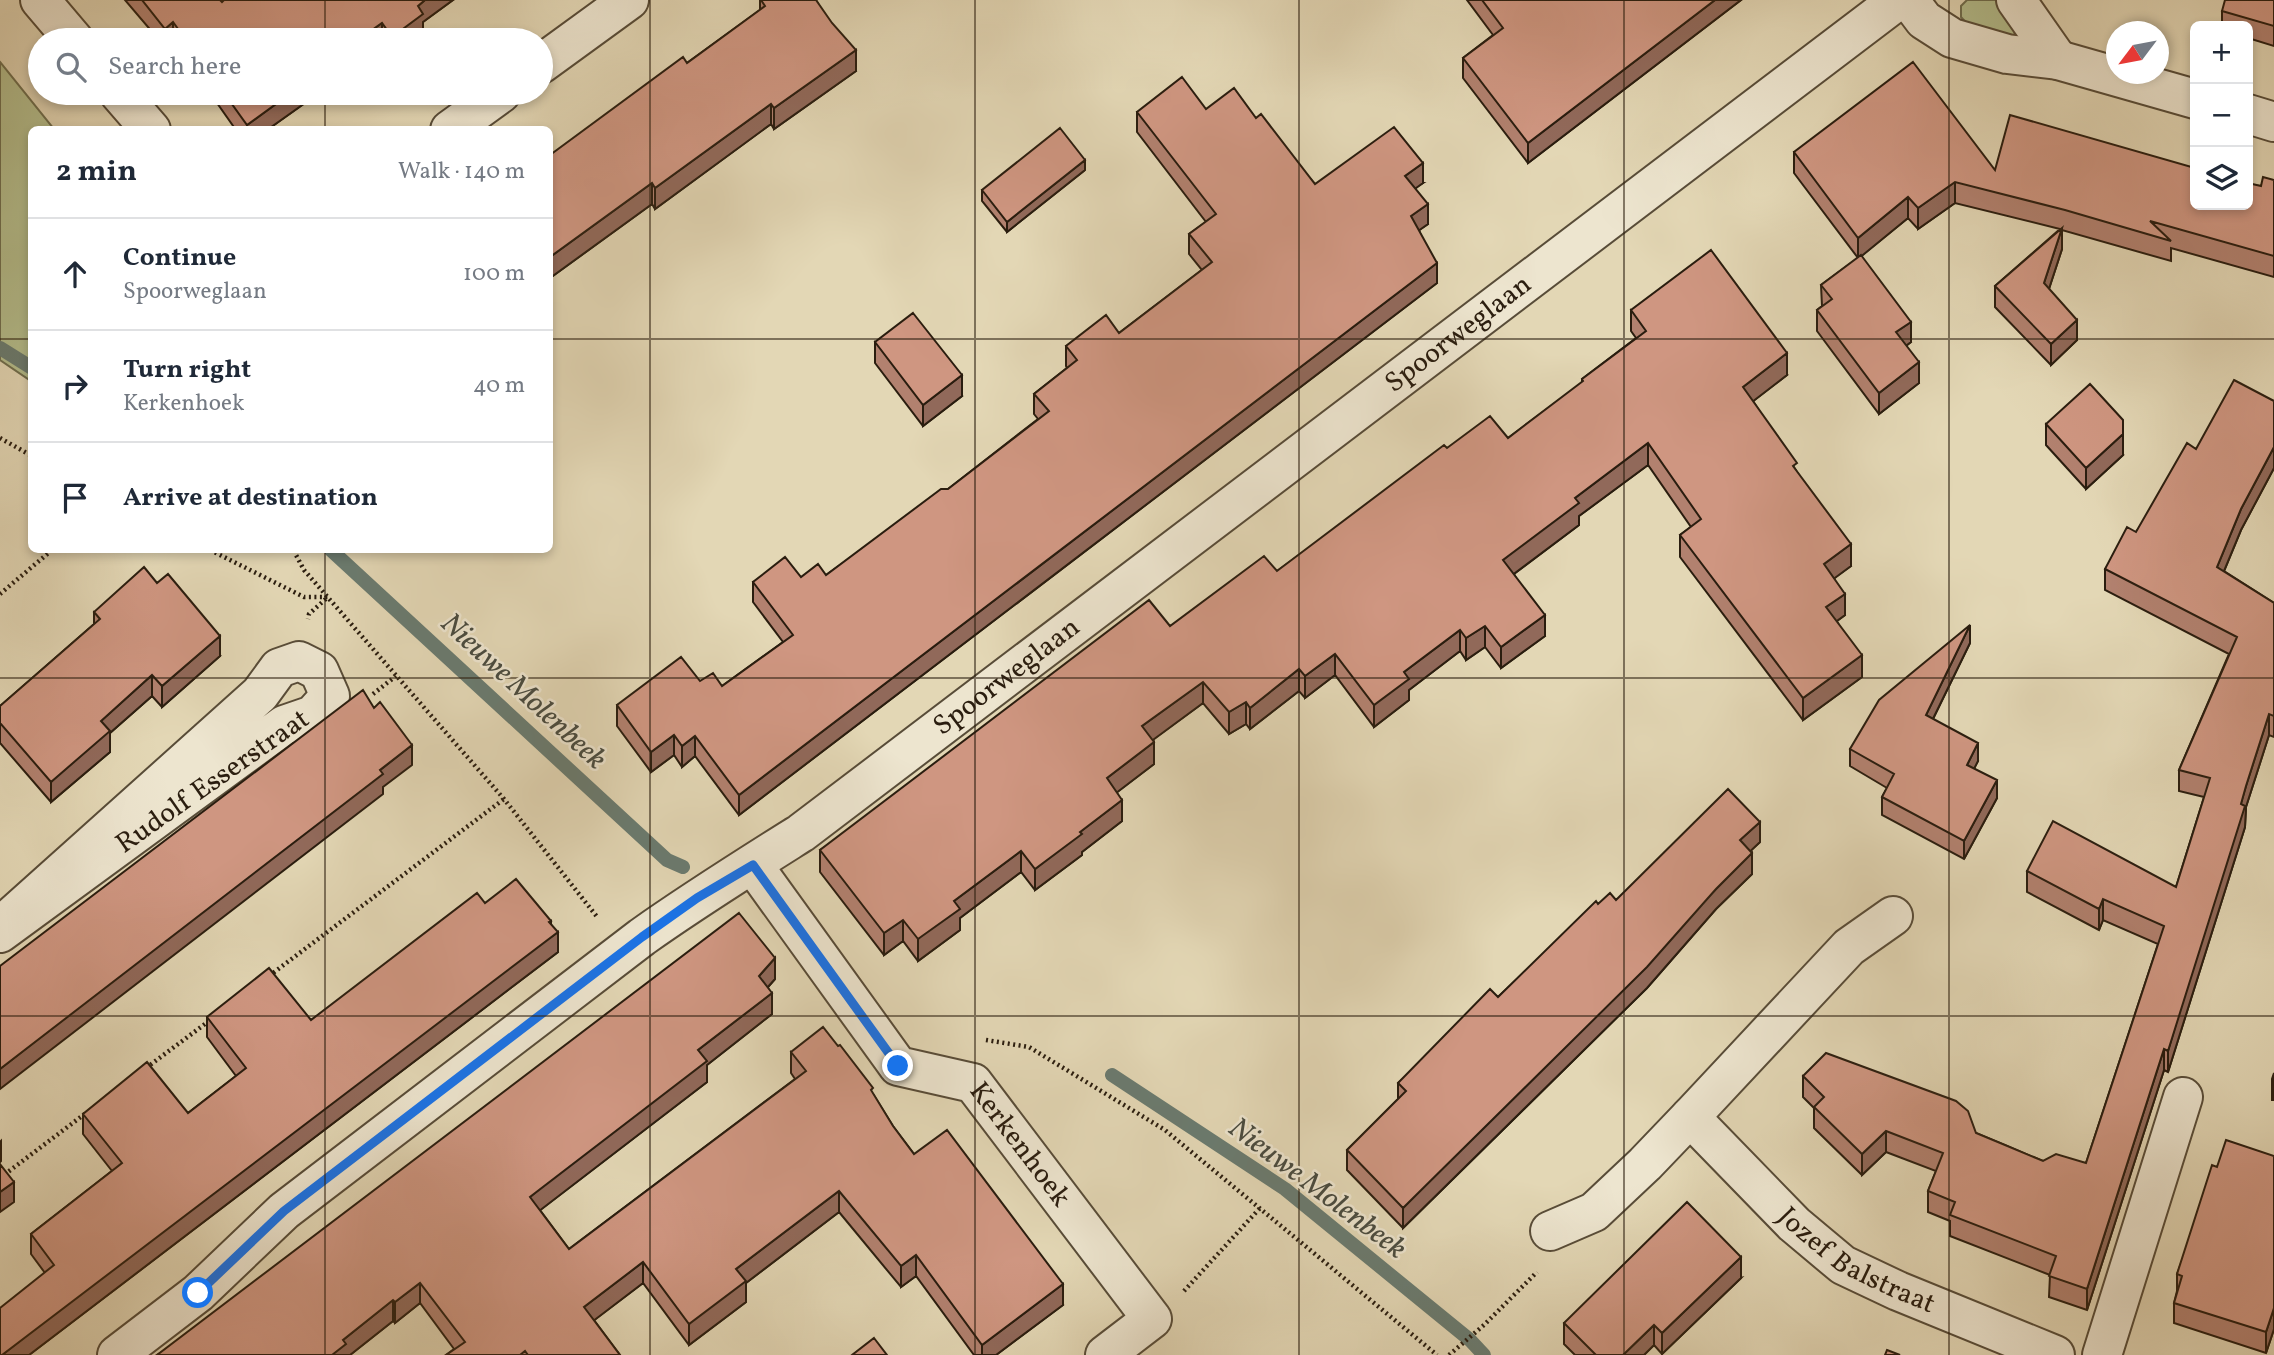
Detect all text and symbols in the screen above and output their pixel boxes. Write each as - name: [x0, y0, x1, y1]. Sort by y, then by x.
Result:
- north arrow: [2106, 21, 2169, 84]
- map controls: [2190, 21, 2253, 210]
- button: +: [2190, 21, 2253, 84]
- search box: [28, 28, 553, 105]
- icon: search: [52, 48, 90, 86]
- text: Search here: [108, 49, 241, 85]
- button: −: [2190, 84, 2253, 147]
- button: layers: [2190, 147, 2253, 210]
- text: 2 min: [56, 151, 137, 193]
- text: Walk · 140 m: [398, 156, 525, 188]
- text: Continue: [123, 240, 236, 276]
- icon: ahead: [56, 255, 94, 293]
- text: 100 m: [463, 258, 525, 290]
- street label: Spoorweglaan: [1377, 265, 1540, 402]
- text: Spoorweglaan: [123, 276, 267, 308]
- text: Turn right: [123, 352, 251, 388]
- icon: right: [56, 367, 94, 405]
- text: 40 m: [473, 370, 525, 402]
- text: Kerkenhoek: [123, 388, 244, 420]
- icon: arrive: [56, 479, 94, 517]
- text: Arrive at destination: [123, 480, 378, 516]
- water label: Nieuwe Molenbeek: [431, 604, 615, 780]
- street label: Spoorweglaan: [925, 608, 1088, 745]
- street label: Rudolf Esserstraat: [108, 701, 318, 863]
- route end: [882, 1050, 913, 1081]
- street label: Kerkenhoek: [959, 1074, 1080, 1215]
- water label: Nieuwe Molenbeek: [1219, 1108, 1415, 1270]
- street label: Jozef Balstraat: [1768, 1198, 1941, 1324]
- route start: [182, 1277, 213, 1308]

